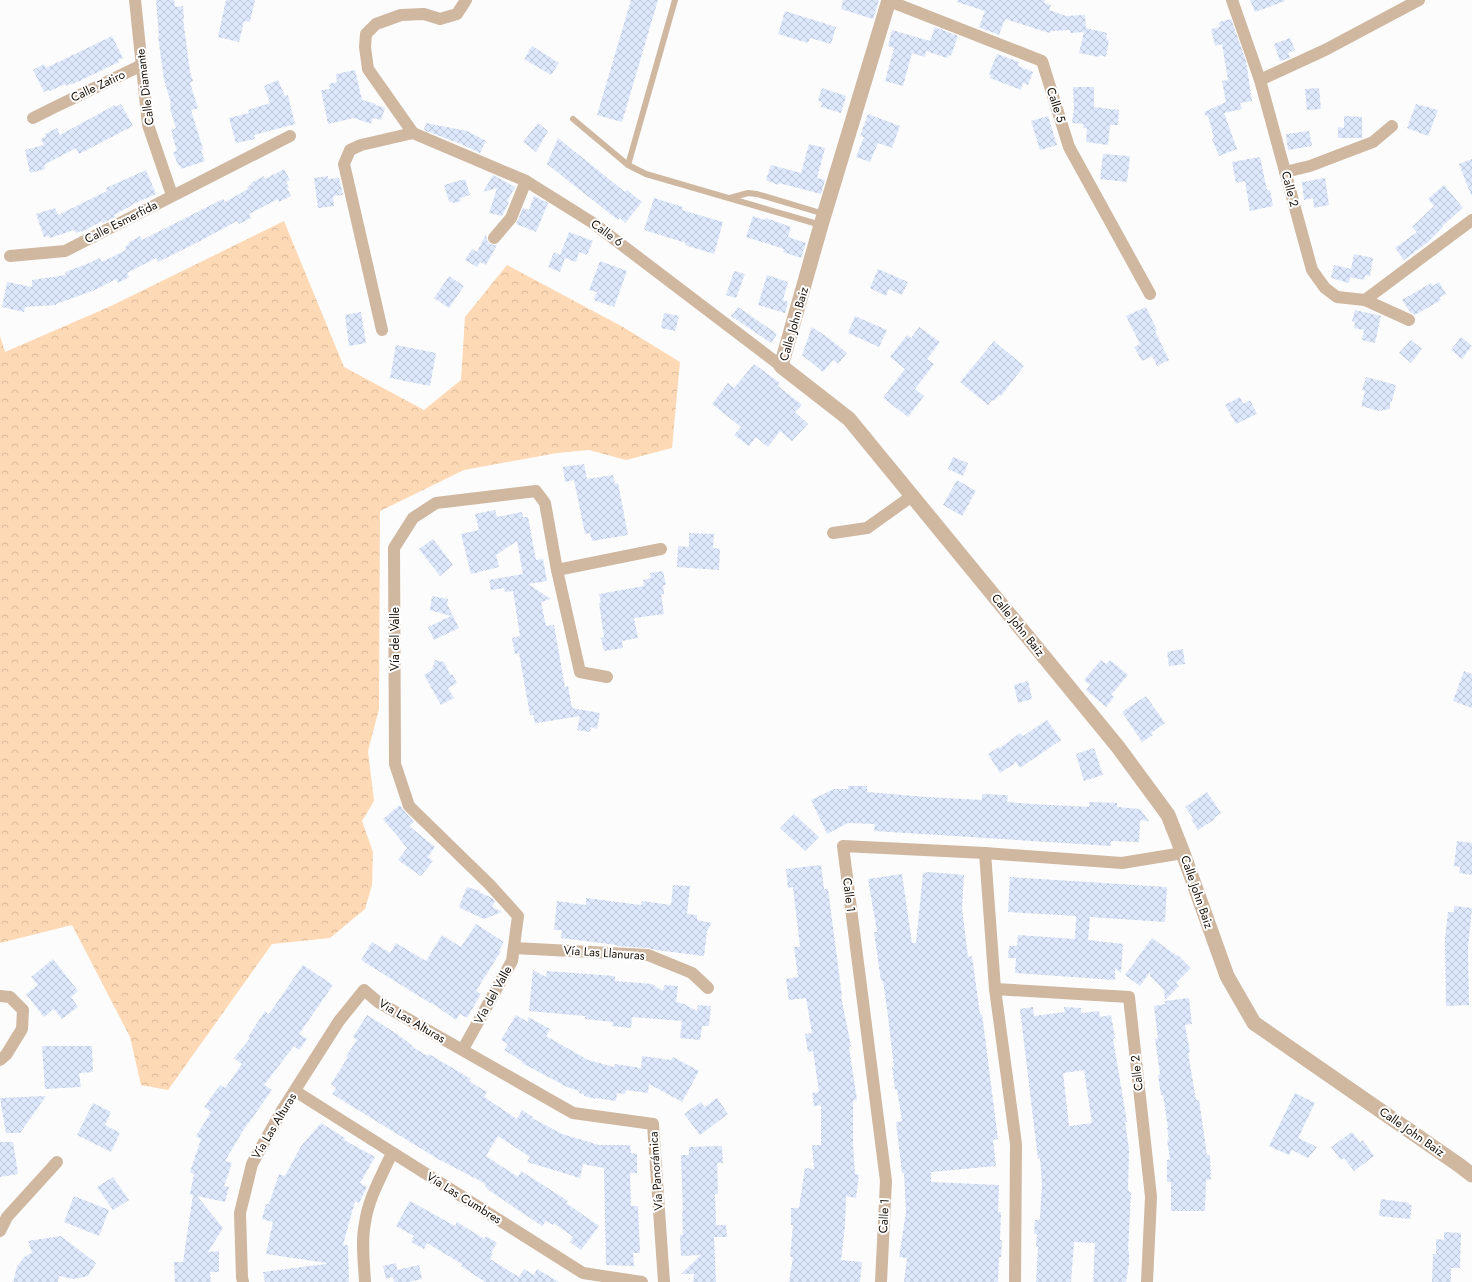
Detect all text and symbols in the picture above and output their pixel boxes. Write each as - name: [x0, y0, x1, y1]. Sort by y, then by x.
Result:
- street label: Calle Diamante: [131, 48, 159, 126]
- street label: Calle Zatiro: [68, 65, 129, 106]
- street label: Calle 5: [1042, 85, 1070, 125]
- street label: Calle 2: [1277, 169, 1303, 209]
- street label: Calle Esmerfida: [81, 196, 161, 248]
- street label: Calle 6: [587, 215, 627, 251]
- street label: Calle John Baiz: [775, 285, 813, 363]
- street label: Calle John Baiz: [987, 590, 1049, 661]
- street label: Vía del Valle: [386, 607, 404, 671]
- street label: Calle John Baiz: [1176, 853, 1218, 931]
- street label: Calle 1: [838, 877, 860, 913]
- street label: Vía Las Llanuras: [563, 941, 645, 965]
- street label: Vía del Valle: [470, 963, 516, 1027]
- street label: Via Las Alturas: [375, 995, 449, 1048]
- street label: Calle 2: [1126, 1054, 1148, 1092]
- street label: Vía Las Alturas: [247, 1089, 301, 1163]
- street label: Calle John Baiz: [1376, 1103, 1449, 1161]
- street label: Vía Panorámica: [644, 1131, 668, 1211]
- street label: Vía Las Cumbres: [423, 1168, 505, 1228]
- street label: Calle 1: [874, 1198, 894, 1234]

